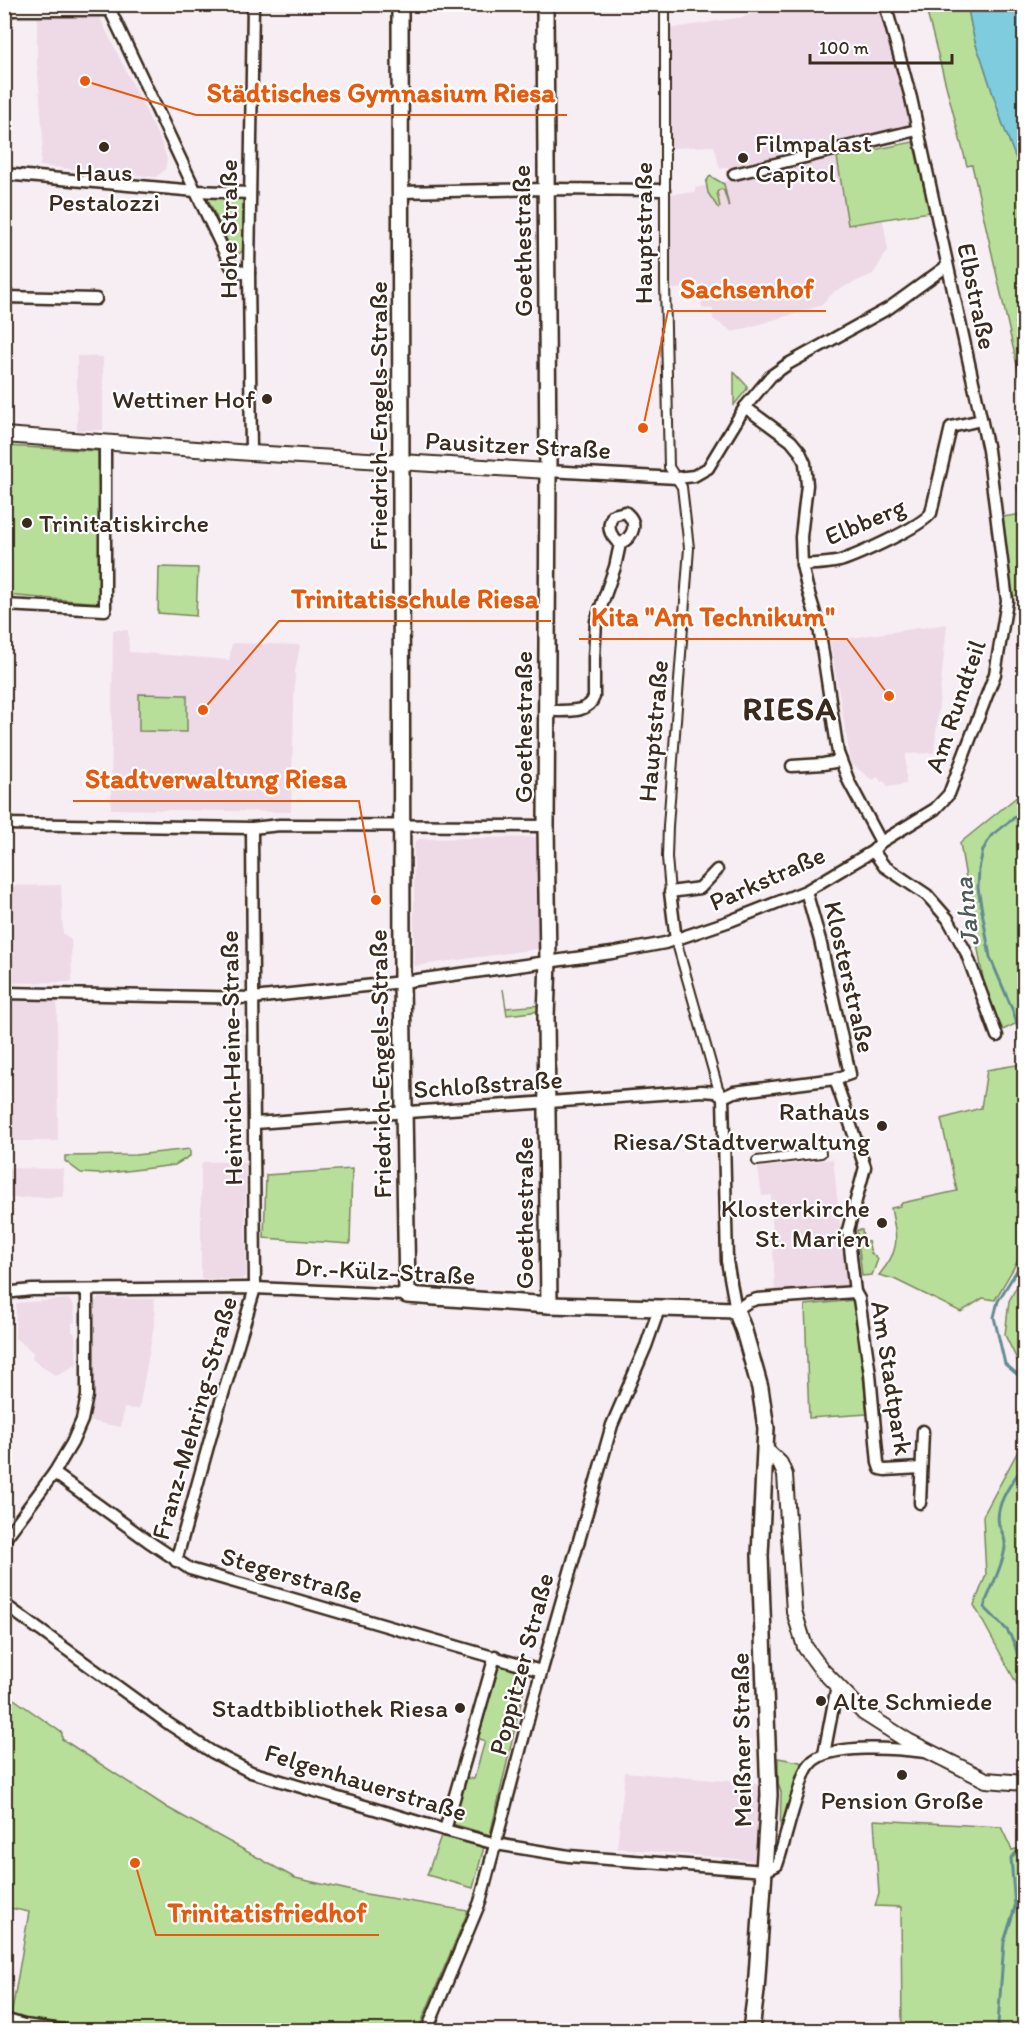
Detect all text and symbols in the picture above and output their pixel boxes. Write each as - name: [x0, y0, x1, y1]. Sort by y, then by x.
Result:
- scale bar: [810, 27, 952, 65]
- text: 100 m: [819, 37, 869, 59]
- callout: Städtisches Gymnasium Riesa: [196, 70, 567, 115]
- text: Städtisches Gymnasium Riesa: [207, 76, 556, 109]
- place label: Filmpalast Capitol: [755, 127, 872, 189]
- marker: Haus Pestalozzi: [97, 140, 111, 154]
- marker: Filmpalast Capitol: [736, 151, 750, 165]
- place label: Haus Pestalozzi: [48, 156, 160, 218]
- street label: Hohe Straße: [212, 159, 244, 299]
- street label: Hauptstraße: [627, 162, 659, 304]
- street label: Goethestraße: [505, 165, 539, 317]
- street label: Elbstraße: [950, 240, 1004, 352]
- callout: Sachsenhof: [668, 266, 826, 311]
- text: Sachsenhof: [680, 272, 815, 305]
- street label: Friedrich-Engels-Straße: [362, 281, 394, 551]
- place label: Wettiner Hof: [112, 383, 255, 415]
- marker: Wettiner Hof: [260, 392, 274, 406]
- street label: Pausitzer Straße: [424, 424, 612, 466]
- street label: Elbberg: [820, 489, 911, 552]
- place label: Trinitatiskirche: [39, 507, 209, 539]
- marker: Trinitatiskirche: [20, 516, 34, 530]
- callout: Trinitatisschule Riesa: [279, 576, 551, 621]
- text: Trinitatisschule Riesa: [290, 582, 540, 615]
- callout: Kita "Am Technikum": [579, 594, 847, 639]
- text: Kita "Am Technikum": [591, 600, 835, 633]
- street label: Am Rundteil: [917, 635, 993, 777]
- street label: Goethestraße: [507, 651, 539, 803]
- street label: Hauptstraße: [631, 659, 675, 803]
- district label: RIESA: [743, 690, 837, 728]
- callout: Stadtverwaltung Riesa: [73, 756, 359, 801]
- text: Stadtverwaltung Riesa: [85, 762, 348, 795]
- street label: Parkstraße: [704, 838, 830, 918]
- water label: Jahna: [946, 875, 986, 948]
- street label: Klosterstraße: [817, 898, 883, 1056]
- street label: Friedrich-Engels-Straße: [362, 929, 398, 1199]
- street label: Heinrich-Heine-Straße: [213, 930, 249, 1186]
- street label: Schloßstraße: [412, 1063, 564, 1105]
- place label: Rathaus Riesa/Stadtverwaltung: [613, 1095, 871, 1157]
- marker: Rathaus Riesa/Stadtverwaltung: [875, 1119, 889, 1133]
- street label: Goethestraße: [508, 1137, 540, 1289]
- place label: Klosterkirche St. Marien: [721, 1192, 870, 1254]
- marker: Klosterkirche St. Marien: [875, 1216, 889, 1230]
- street label: Dr.-Külz-Straße: [294, 1250, 476, 1292]
- street label: Franz-Mehring-Straße: [144, 1292, 244, 1544]
- street label: Am Stadtpark: [864, 1299, 920, 1458]
- street label: Stegerstraße: [217, 1539, 367, 1611]
- street label: Poppitzer Straße: [481, 1569, 561, 1759]
- street label: Meißner Straße: [723, 1652, 759, 1828]
- place label: Alte Schmiede: [833, 1685, 992, 1717]
- place label: Stadtbibliothek Riesa: [212, 1692, 448, 1724]
- marker: Alte Schmiede: [814, 1694, 828, 1708]
- marker: Stadtbibliothek Riesa: [453, 1701, 467, 1715]
- street label: Felgenhauerstraße: [261, 1736, 471, 1828]
- marker: Pension Große: [895, 1768, 909, 1782]
- place label: Pension Große: [820, 1784, 984, 1816]
- callout: Trinitatisfriedhof: [156, 1890, 379, 1935]
- text: Trinitatisfriedhof: [167, 1896, 367, 1929]

